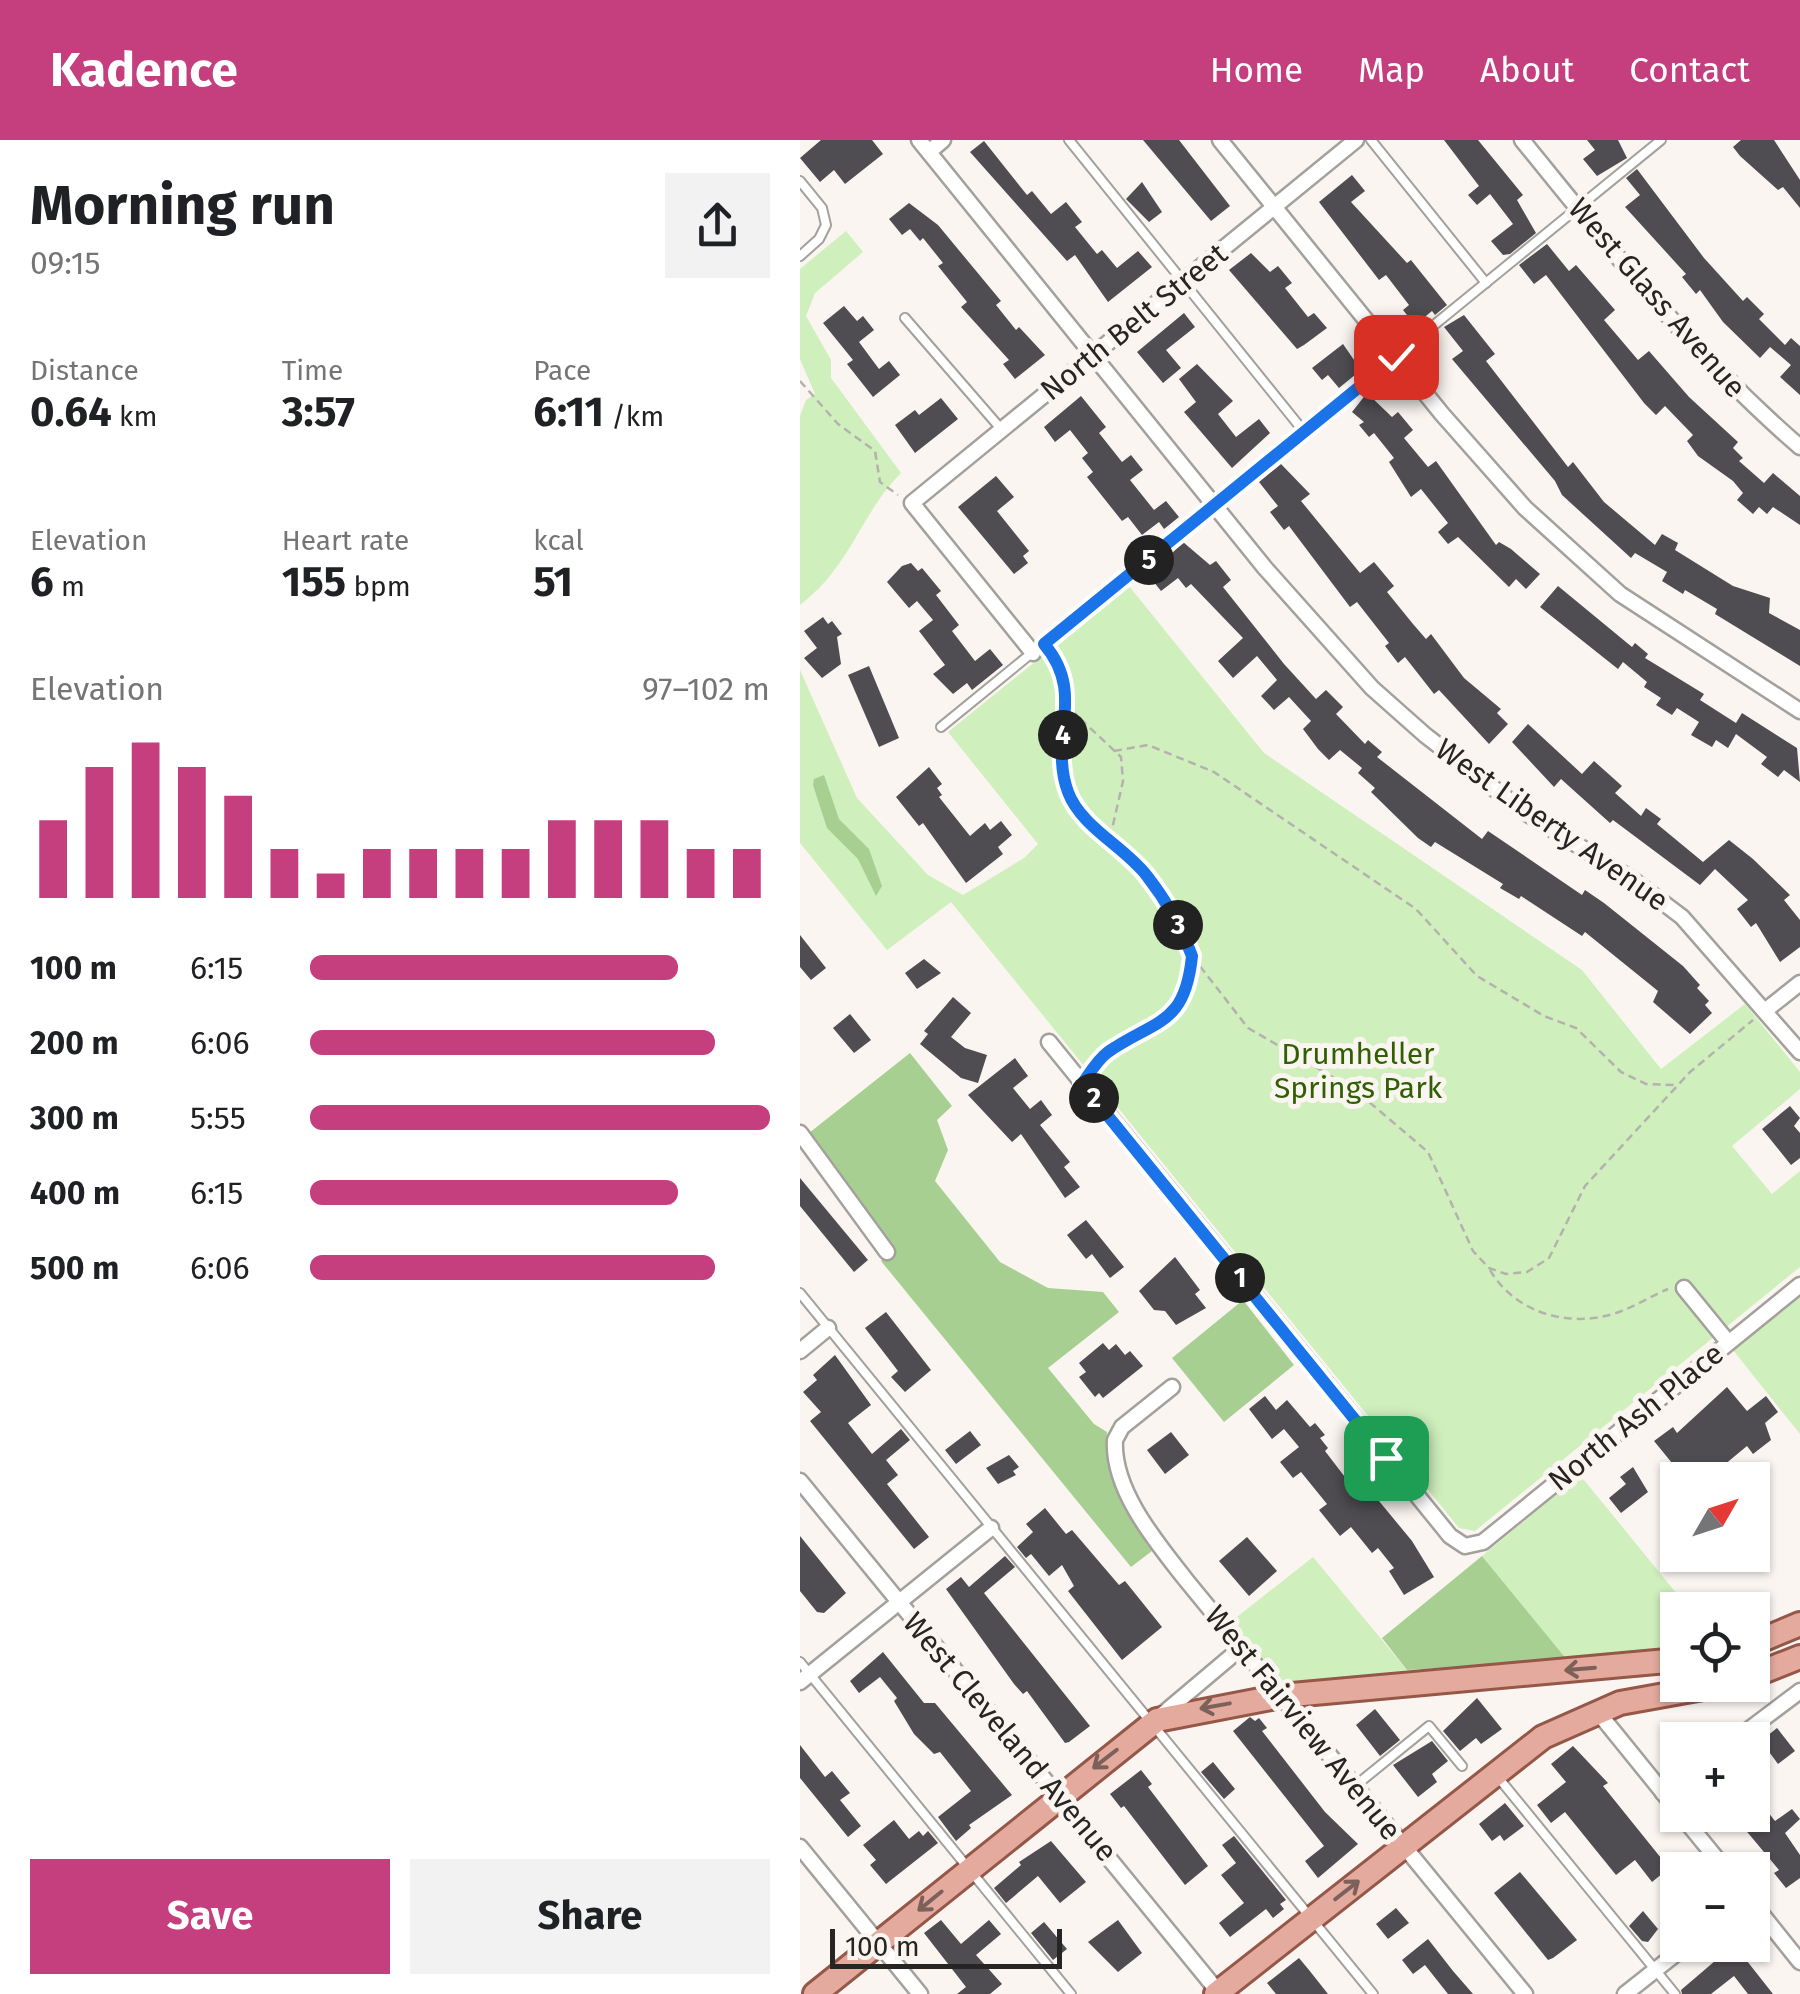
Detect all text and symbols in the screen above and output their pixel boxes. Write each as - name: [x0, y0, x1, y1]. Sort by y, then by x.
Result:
- text: Kadence: [50, 41, 238, 99]
- text: Home: [1210, 49, 1303, 91]
- text: Map: [1358, 49, 1425, 91]
- text: About: [1480, 49, 1574, 91]
- text: Contact: [1629, 49, 1750, 91]
- text: Morning run: [30, 173, 335, 239]
- button: share: [665, 173, 770, 278]
- street label: West Glass Avenue: [1561, 191, 1753, 405]
- street label: North Belt Street: [1033, 236, 1235, 408]
- text: 09:15: [30, 244, 101, 282]
- pin: [1354, 315, 1439, 400]
- icon: check: [1369, 330, 1424, 385]
- text: Distance: [30, 354, 139, 387]
- text: Time: [282, 354, 343, 387]
- text: Pace: [533, 354, 591, 387]
- text: 0.64: [30, 387, 112, 437]
- text: 3:57: [282, 387, 355, 437]
- text: 6:11: [533, 387, 604, 437]
- text: km: [112, 400, 157, 433]
- text: /km: [604, 400, 664, 433]
- text: Elevation: [30, 524, 147, 557]
- text: Heart rate: [282, 524, 409, 557]
- text: kcal: [533, 524, 584, 557]
- pin: 5: [1124, 535, 1174, 585]
- text: 5: [1141, 543, 1157, 576]
- text: 6: [30, 557, 54, 607]
- text: 155: [282, 557, 346, 607]
- text: 51: [533, 557, 573, 607]
- text: m: [54, 570, 85, 603]
- text: bpm: [346, 570, 411, 603]
- text: Elevation: [30, 670, 164, 708]
- text: 97–102 m: [642, 670, 770, 708]
- pin: 4: [1038, 710, 1088, 760]
- text: 4: [1055, 718, 1071, 751]
- street label: West Liberty Avenue: [1429, 731, 1675, 919]
- pin: 3: [1153, 900, 1203, 950]
- text: 3: [1171, 908, 1185, 941]
- text: 100 m: [30, 949, 117, 987]
- text: 6:15: [190, 949, 243, 987]
- text: 200 m: [30, 1024, 119, 1062]
- text: 6:06: [190, 1024, 250, 1062]
- park label: Drumheller Springs Park: [1274, 1036, 1443, 1106]
- pin: 2: [1069, 1073, 1119, 1123]
- text: 2: [1087, 1081, 1101, 1114]
- text: 300 m: [30, 1099, 119, 1137]
- text: 5:55: [190, 1099, 246, 1137]
- text: 400 m: [30, 1174, 120, 1212]
- text: 6:15: [190, 1174, 243, 1212]
- text: 500 m: [30, 1249, 119, 1287]
- text: 6:06: [190, 1249, 250, 1287]
- pin: 1: [1215, 1253, 1265, 1303]
- text: 1: [1234, 1261, 1247, 1294]
- street label: North Ash Place: [1541, 1335, 1731, 1499]
- pin: [1344, 1416, 1429, 1501]
- icon: arrive: [1359, 1431, 1414, 1486]
- north arrow: [1660, 1462, 1770, 1572]
- map controls: [1660, 1462, 1770, 1962]
- button: locate: [1660, 1592, 1770, 1702]
- street label: West Fairview Avenue: [1197, 1598, 1409, 1848]
- street label: West Cleveland Avenue: [895, 1605, 1125, 1869]
- one-way arrow: [1565, 1659, 1597, 1678]
- one-way arrow: [1200, 1697, 1232, 1716]
- button: +: [1660, 1722, 1770, 1832]
- one-way arrow: [1093, 1748, 1119, 1770]
- button: −: [1660, 1852, 1770, 1962]
- button: Save: [30, 1859, 390, 1974]
- button: Share: [410, 1859, 770, 1974]
- one-way arrow: [1334, 1879, 1360, 1901]
- one-way arrow: [917, 1891, 944, 1912]
- scale bar: [830, 1924, 1062, 1968]
- text: 100 m: [845, 1930, 920, 1963]

